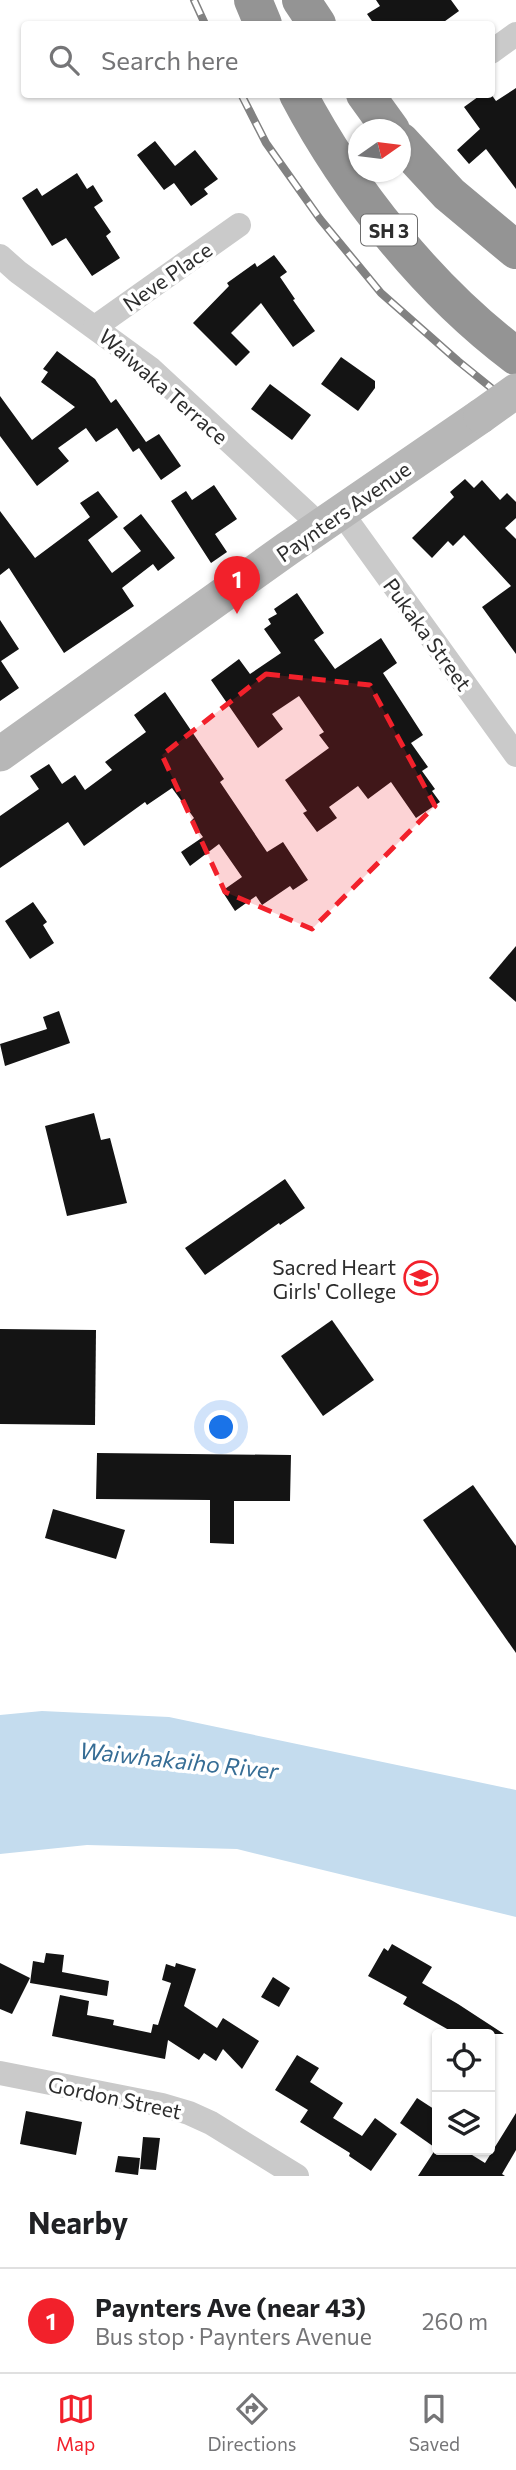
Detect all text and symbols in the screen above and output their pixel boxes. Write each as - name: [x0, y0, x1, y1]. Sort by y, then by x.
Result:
- search box: [21, 21, 495, 98]
- icon: search: [45, 41, 83, 79]
- text: Search here: [101, 44, 239, 75]
- north arrow: [348, 119, 411, 182]
- road number: SH 3: [361, 214, 417, 246]
- street label: Neve Place: [118, 236, 216, 316]
- street label: Waiwaka Terrace: [94, 323, 234, 449]
- street label: Paynters Avenue: [271, 455, 415, 567]
- pin: 1: [214, 556, 260, 614]
- street label: Pukaka Street: [379, 573, 477, 695]
- place label: Sacred Heart Girls' College: [272, 1254, 396, 1303]
- school or university icon: Sacred Heart Girls' College: [402, 1259, 440, 1297]
- your location: [204, 1410, 238, 1444]
- water label: Waiwhakaiho River: [78, 1736, 281, 1784]
- map controls: [432, 2029, 495, 2155]
- button: locate: [432, 2029, 495, 2092]
- street label: Gordon Street: [46, 2071, 184, 2123]
- button: layers: [432, 2092, 495, 2155]
- text: Nearby: [28, 2203, 128, 2240]
- text: Paynters Ave (near 43): [95, 2291, 366, 2322]
- text: 1: [46, 2307, 56, 2335]
- text: 260 m: [422, 2307, 488, 2335]
- text: Bus stop · Paynters Avenue: [95, 2322, 372, 2350]
- tab: Map: [56, 2390, 95, 2455]
- tab: Directions: [207, 2390, 297, 2455]
- tab: Saved: [409, 2390, 460, 2455]

